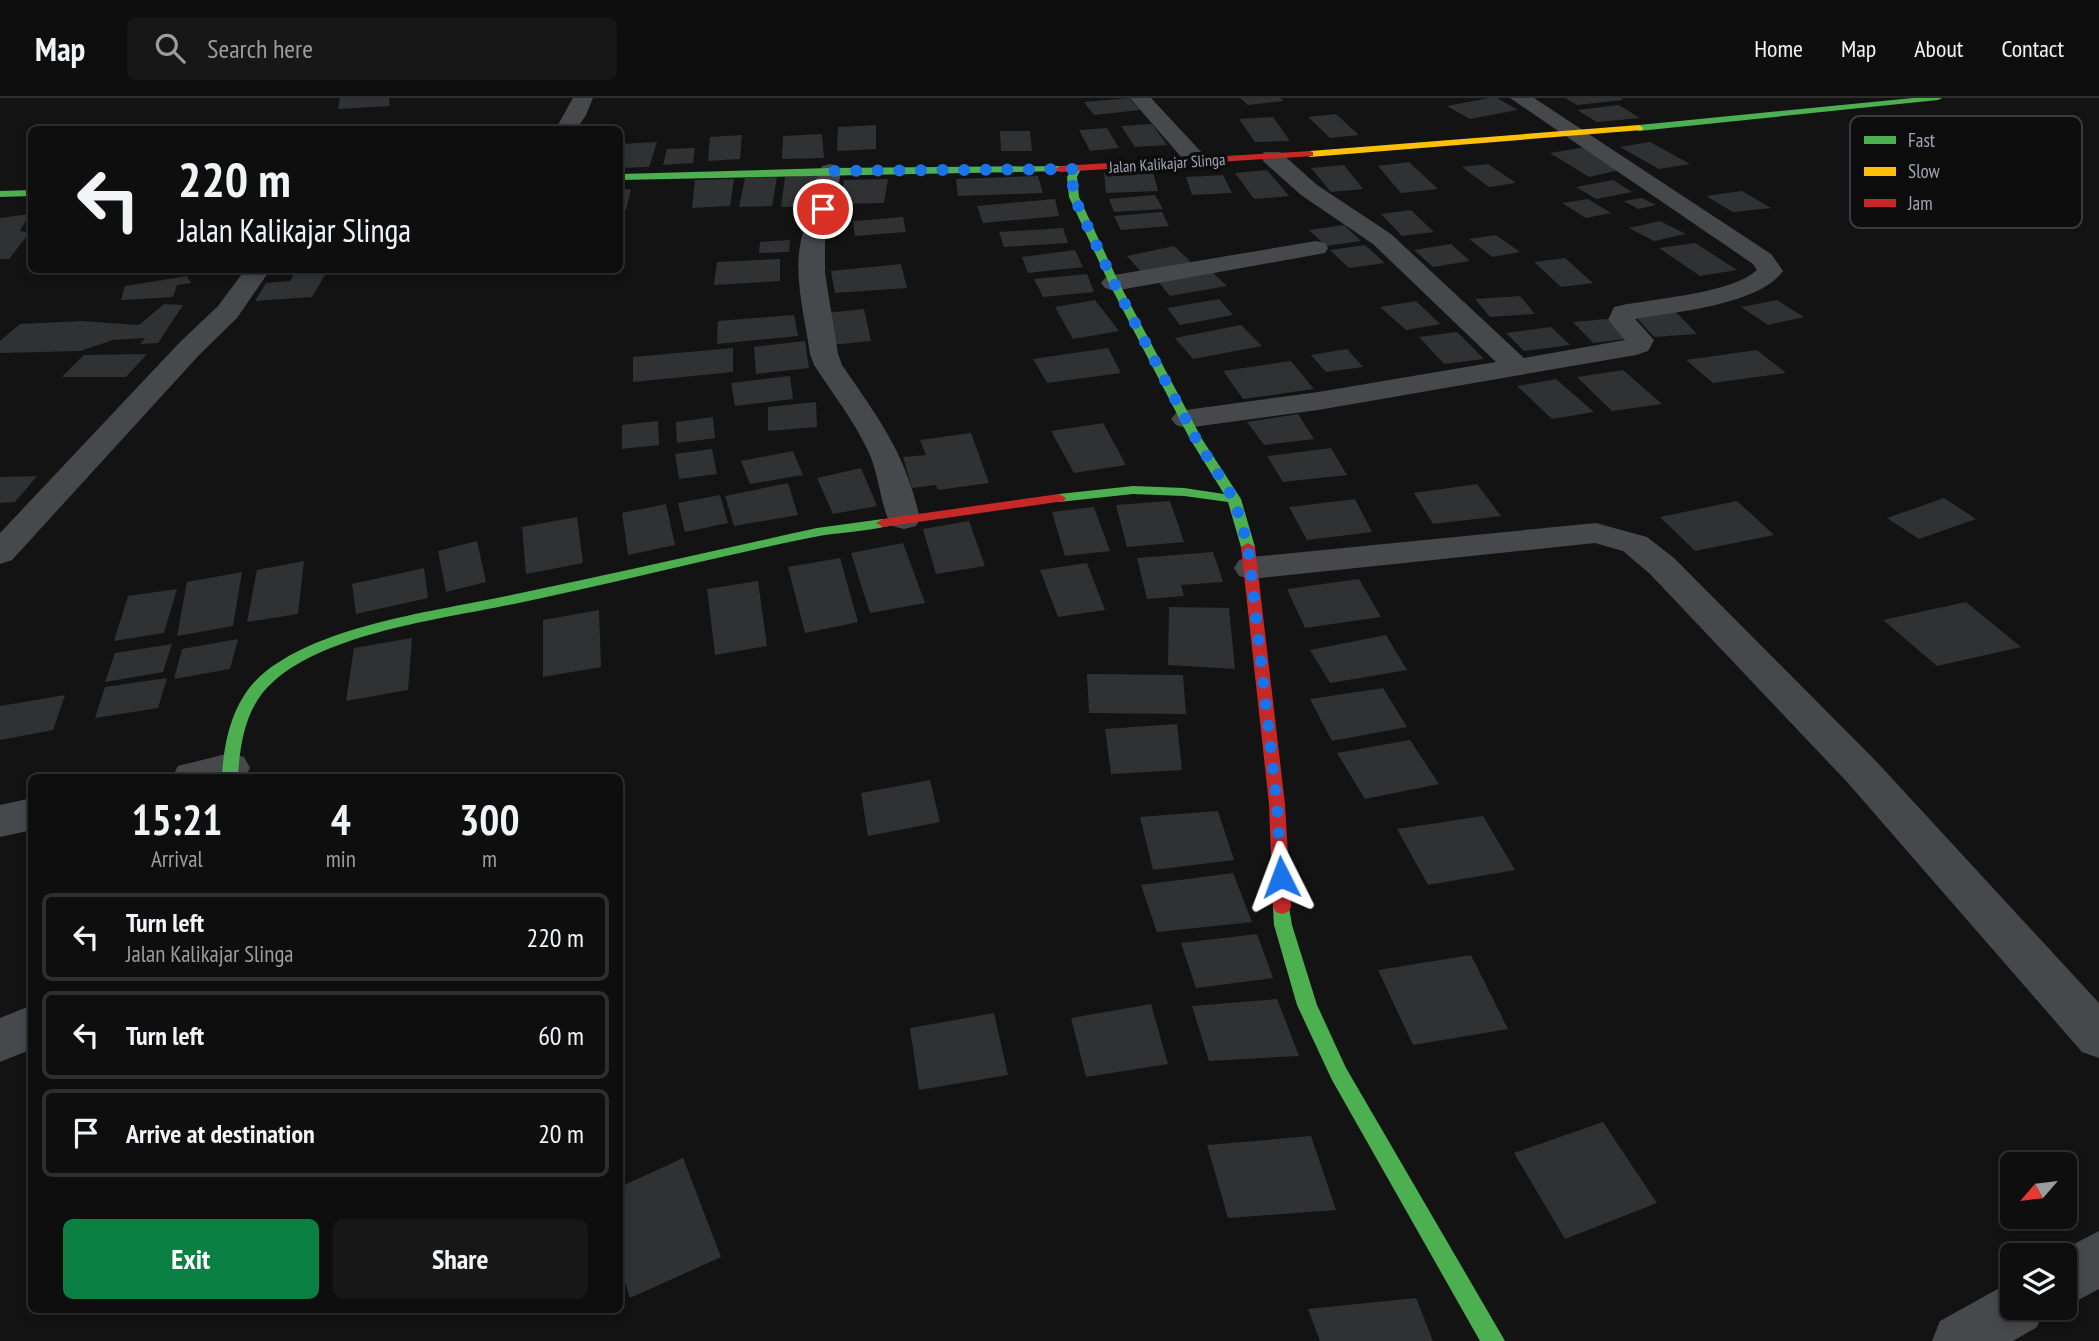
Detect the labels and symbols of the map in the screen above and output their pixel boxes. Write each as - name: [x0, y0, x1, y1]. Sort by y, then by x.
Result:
- legend: [1850, 116, 2082, 228]
- text: Fast: [1908, 128, 1936, 152]
- street label: Jalan Kalikajar Slinga: [1107, 149, 1226, 177]
- text: Slow: [1908, 159, 1941, 183]
- pin: [793, 179, 853, 239]
- text: Jam: [1907, 191, 1933, 215]
- position arrow: [1244, 840, 1318, 914]
- north arrow: [2000, 1152, 2077, 1228]

